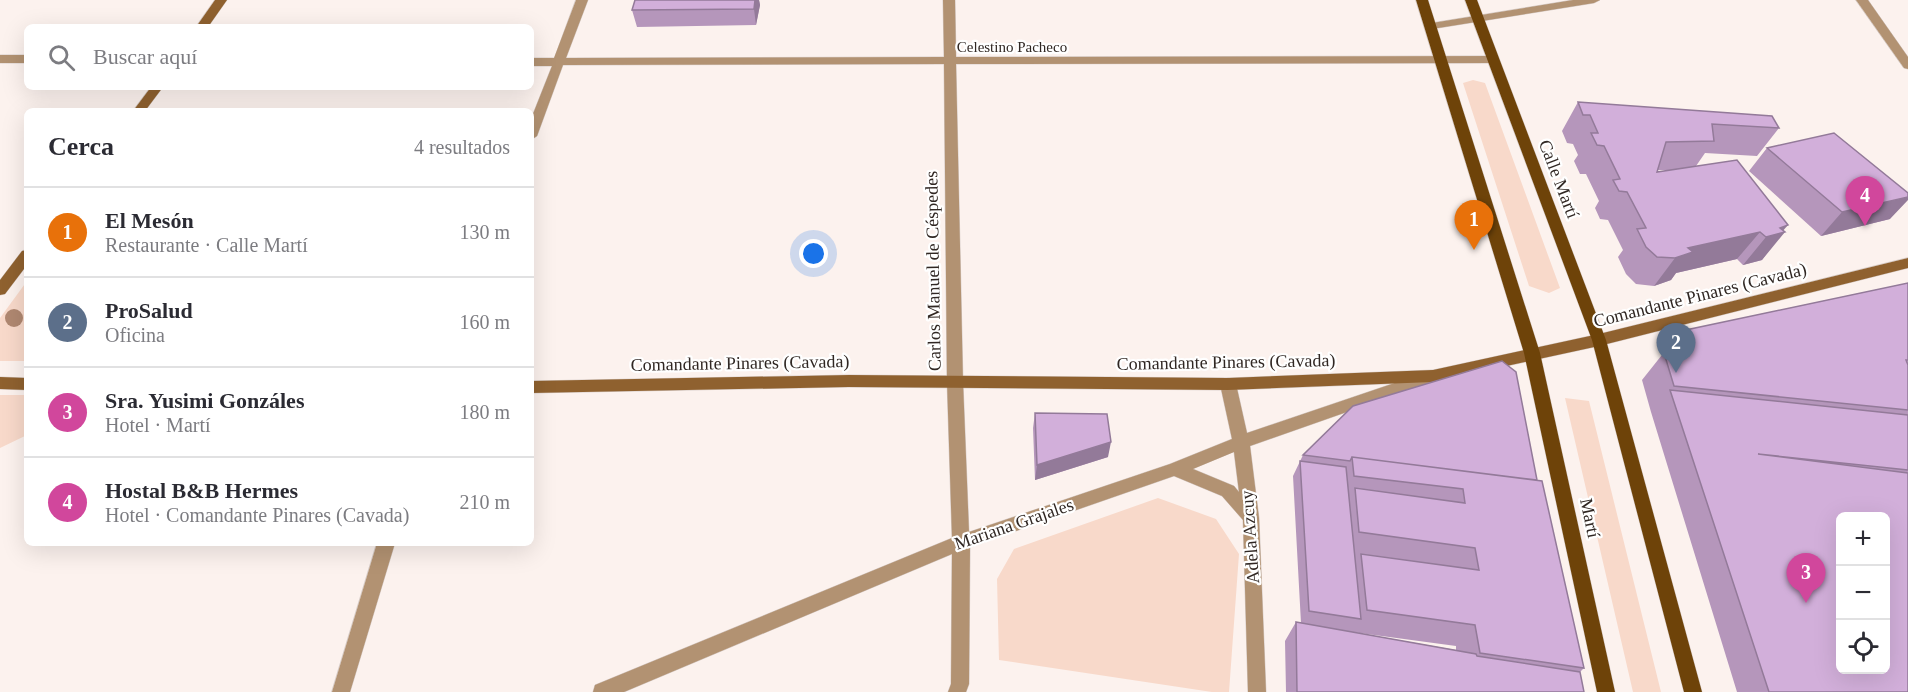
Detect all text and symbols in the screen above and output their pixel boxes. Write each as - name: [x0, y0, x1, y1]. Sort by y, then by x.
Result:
- search box: [24, 24, 534, 90]
- street label: Celestino Pacheco: [957, 39, 1067, 55]
- icon: search: [45, 41, 78, 74]
- text: Buscar aquí: [93, 44, 197, 69]
- text: Cerca: [48, 132, 114, 161]
- text: 4 resultados: [414, 136, 510, 158]
- street label: Calle Martí: [1535, 137, 1583, 221]
- street label: Carlos Manuel de Céspedes: [921, 171, 945, 371]
- pin: 4: [1846, 176, 1884, 226]
- pin: 1: [1454, 200, 1494, 250]
- text: El Mesón: [105, 208, 194, 233]
- text: 1: [63, 221, 73, 243]
- text: 130 m: [459, 221, 510, 243]
- text: Restaurante · Calle Martí: [105, 234, 308, 256]
- your location: [799, 239, 828, 268]
- street label: Comandante Pinares (Cavada): [1591, 259, 1809, 332]
- text: ProSalud: [105, 298, 193, 323]
- text: 2: [63, 311, 73, 333]
- text: 160 m: [459, 311, 510, 333]
- text: Oficina: [105, 324, 165, 346]
- pin: 2: [1656, 324, 1696, 373]
- street label: Comandante Pinares (Cavada): [1116, 350, 1336, 375]
- street label: Comandante Pinares (Cavada): [630, 351, 850, 376]
- text: Sra. Yusimi Gonzáles: [105, 388, 304, 413]
- text: 3: [63, 401, 73, 423]
- text: 180 m: [459, 401, 510, 423]
- text: Hotel · Martí: [105, 414, 211, 436]
- text: Hostal B&B Hermes: [105, 478, 298, 503]
- street label: Adela Azcuy: [1237, 490, 1263, 584]
- text: 4: [63, 491, 73, 513]
- text: 210 m: [459, 491, 510, 513]
- street label: Mariana Grajales: [952, 494, 1076, 554]
- street label: Martí: [1576, 496, 1604, 540]
- text: Hotel · Comandante Pinares (Cavada): [105, 504, 409, 526]
- map controls: [1836, 512, 1890, 674]
- button: +: [1836, 512, 1890, 566]
- pin: 3: [1786, 554, 1826, 603]
- button: −: [1836, 566, 1890, 620]
- button: locate: [1836, 620, 1890, 674]

